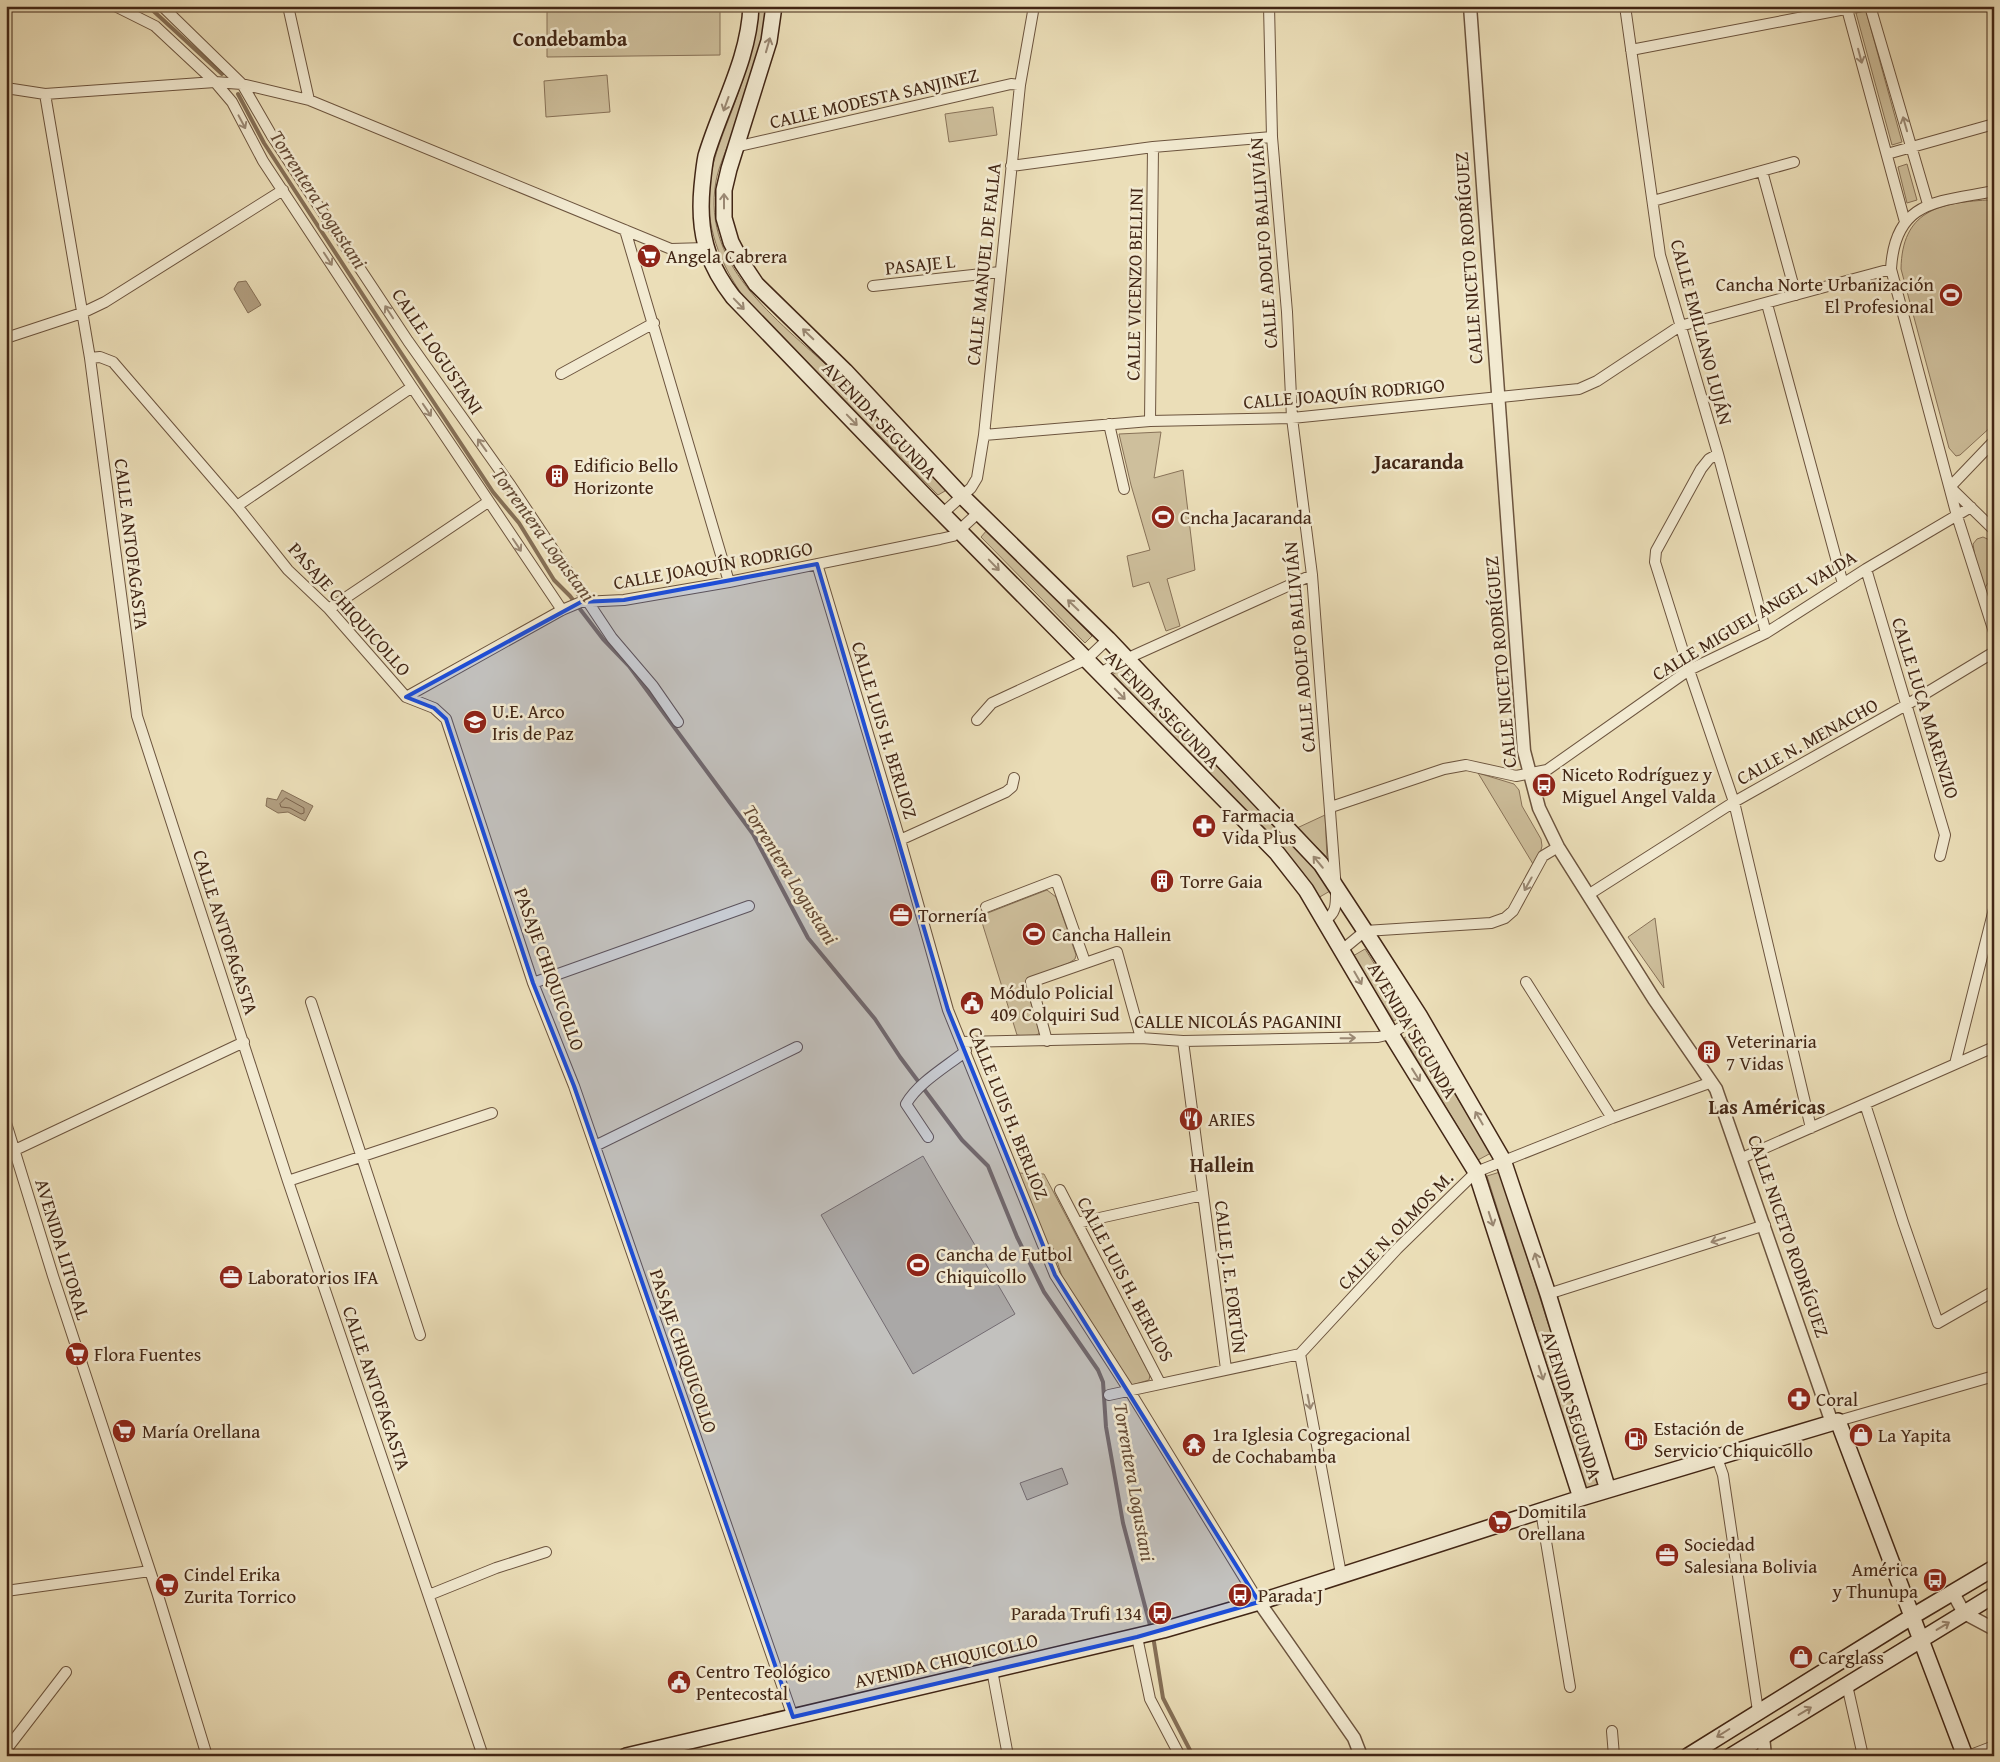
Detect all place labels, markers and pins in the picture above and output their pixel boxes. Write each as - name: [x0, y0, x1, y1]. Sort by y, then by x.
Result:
- place label: Angela Cabrera: [666, 242, 787, 270]
- supermarket icon: Angela Cabrera: [636, 243, 662, 269]
- place label: Cancha Norte Urbanización El Profesional: [1716, 270, 1934, 320]
- sports icon: Cancha Norte Urbanización El Profesional: [1938, 282, 1964, 308]
- place label: Edificio Bello Horizonte: [574, 451, 678, 501]
- building icon: Edificio Bello Horizonte: [544, 463, 570, 489]
- place label: Cncha Jacaranda: [1180, 503, 1312, 531]
- sports icon: Cncha Jacaranda: [1150, 504, 1176, 530]
- place label: U.E. Arco Iris de Paz: [492, 697, 573, 747]
- school or university icon: U.E. Arco Iris de Paz: [462, 709, 488, 735]
- place label: Niceto Rodríguez y Miguel Angel Valda: [1562, 760, 1716, 810]
- bus stop icon: Niceto Rodríguez y Miguel Angel Valda: [1531, 772, 1557, 798]
- place label: Farmacia Vida Plus: [1222, 801, 1296, 851]
- pharmacy icon: Farmacia Vida Plus: [1191, 813, 1217, 839]
- place label: Torre Gaia: [1180, 867, 1263, 895]
- building icon: Torre Gaia: [1149, 868, 1175, 894]
- place label: Tornería: [918, 901, 987, 929]
- office icon: Tornería: [888, 902, 914, 928]
- place label: Cancha Hallein: [1052, 920, 1171, 948]
- sports icon: Cancha Hallein: [1021, 921, 1047, 947]
- place label: Módulo Policial 409 Colquiri Sud: [990, 978, 1121, 1028]
- public building icon: Módulo Policial 409 Colquiri Sud: [959, 990, 985, 1016]
- place label: Veterinaria 7 Vidas: [1726, 1027, 1817, 1077]
- building icon: Veterinaria 7 Vidas: [1696, 1039, 1722, 1065]
- place label: ARIES: [1208, 1105, 1255, 1133]
- restaurant icon: ARIES: [1178, 1106, 1204, 1132]
- place label: Cancha de Futbol Chiquicollo: [936, 1240, 1072, 1290]
- sports icon: Cancha de Futbol Chiquicollo: [905, 1252, 931, 1278]
- place label: Laboratorios IFA: [248, 1263, 379, 1291]
- office icon: Laboratorios IFA: [218, 1264, 244, 1290]
- place label: Flora Fuentes: [94, 1340, 201, 1368]
- supermarket icon: Flora Fuentes: [64, 1341, 90, 1367]
- place label: Coral: [1816, 1385, 1858, 1413]
- pharmacy icon: Coral: [1786, 1386, 1812, 1412]
- place label: Estación de Servicio Chiquicollo: [1654, 1414, 1813, 1464]
- place label: María Orellana: [142, 1417, 260, 1445]
- supermarket icon: María Orellana: [111, 1418, 137, 1444]
- place label: 1ra Iglesia Cogregacional de Cochabamba: [1212, 1420, 1410, 1470]
- place label: La Yapita: [1878, 1421, 1951, 1449]
- shop icon: La Yapita: [1848, 1422, 1874, 1448]
- fuel station icon: Estación de Servicio Chiquicollo: [1623, 1426, 1649, 1452]
- temple icon: 1ra Iglesia Cogregacional de Cochabamba: [1181, 1432, 1207, 1458]
- place label: Domitila Orellana: [1518, 1497, 1586, 1547]
- supermarket icon: Domitila Orellana: [1487, 1509, 1513, 1535]
- place label: Sociedad Salesiana Bolivia: [1684, 1530, 1817, 1580]
- office icon: Sociedad Salesiana Bolivia: [1654, 1542, 1680, 1568]
- place label: América y Thunupa: [1832, 1555, 1918, 1605]
- place label: Cindel Erika Zurita Torrico: [184, 1560, 296, 1610]
- bus stop icon: América y Thunupa: [1922, 1567, 1948, 1593]
- supermarket icon: Cindel Erika Zurita Torrico: [154, 1572, 180, 1598]
- place label: Parada J: [1258, 1581, 1323, 1609]
- bus stop icon: Parada J: [1227, 1582, 1253, 1608]
- place label: Parada Trufi 134: [1011, 1599, 1142, 1627]
- bus stop icon: Parada Trufi 134: [1147, 1600, 1173, 1626]
- place label: Carglass: [1818, 1643, 1884, 1671]
- shop icon: Carglass: [1788, 1644, 1814, 1670]
- place label: Centro Teológico Pentecostal: [696, 1657, 831, 1707]
- public building icon: Centro Teológico Pentecostal: [666, 1669, 692, 1695]

